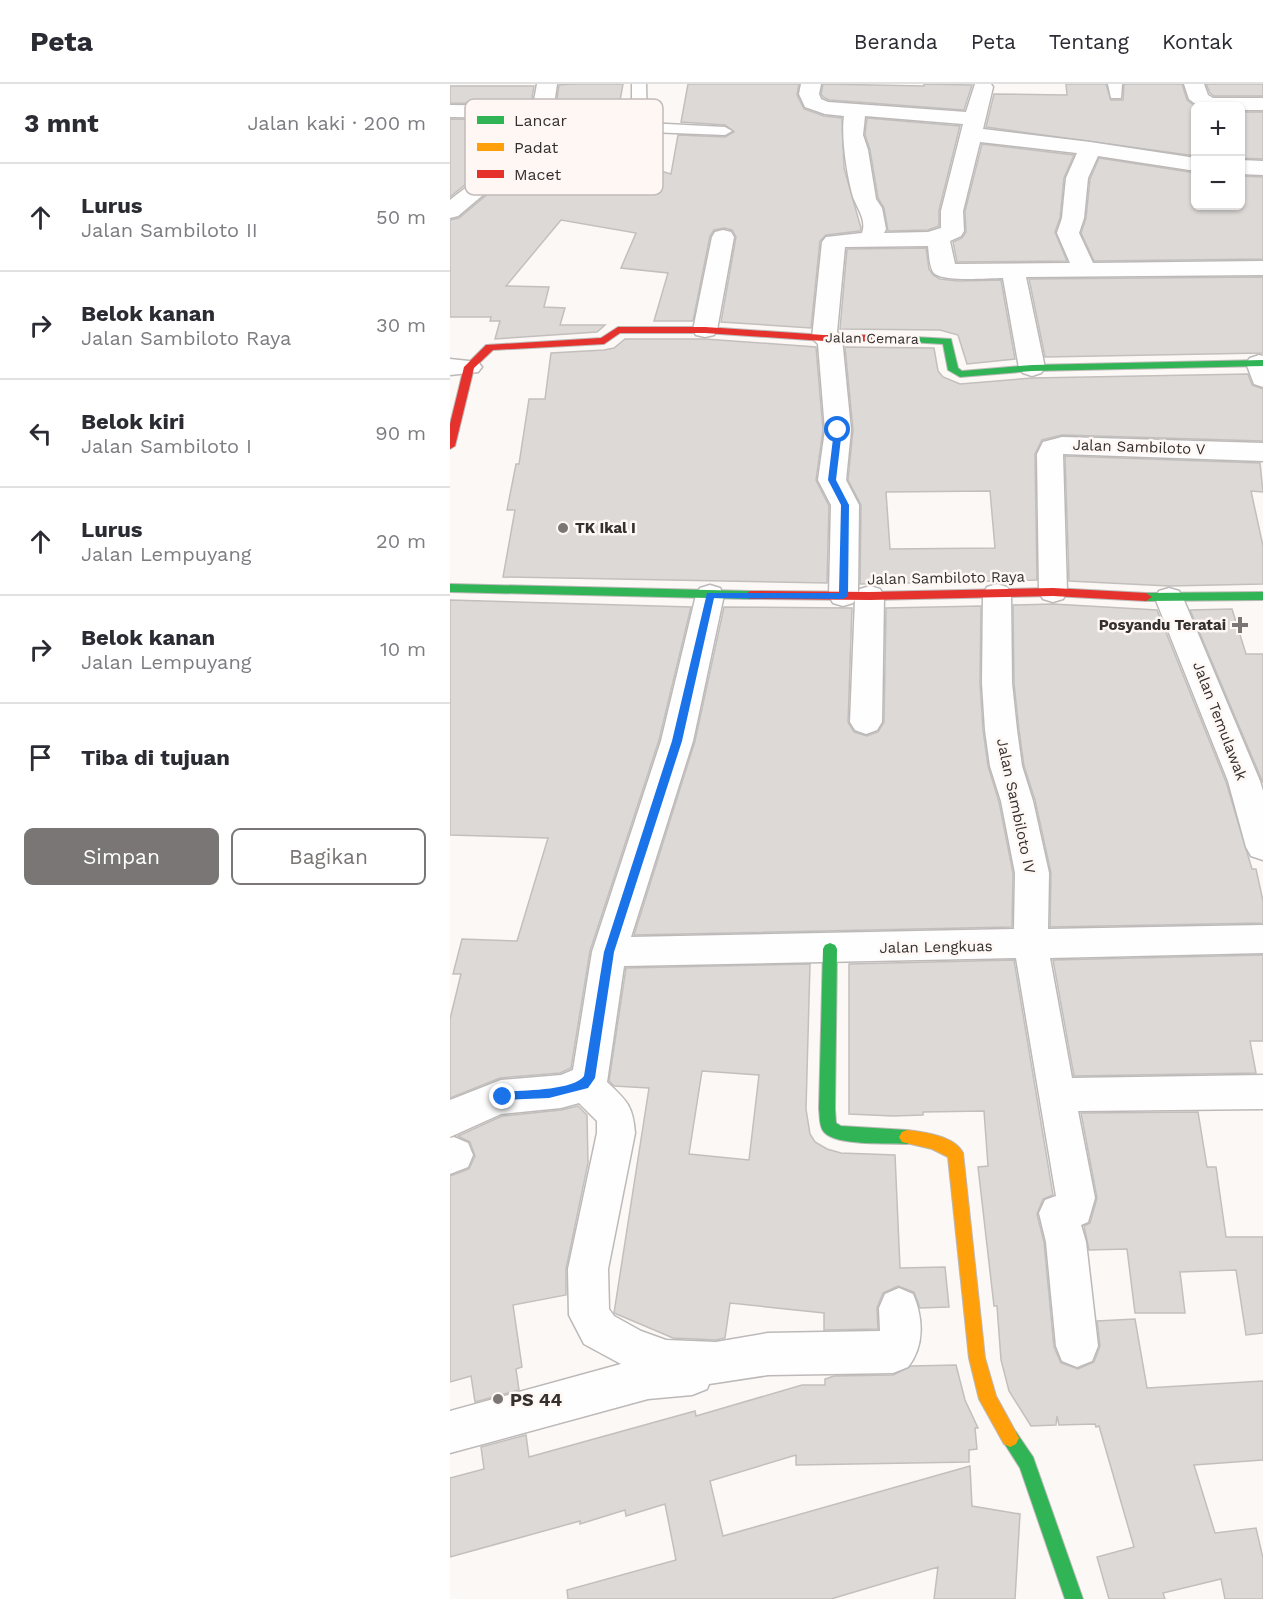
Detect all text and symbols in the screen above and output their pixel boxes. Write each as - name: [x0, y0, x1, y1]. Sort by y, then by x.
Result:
- text: Peta: [30, 25, 93, 58]
- text: Beranda: [854, 29, 938, 54]
- text: Peta: [971, 29, 1016, 54]
- text: Tentang: [1049, 29, 1129, 54]
- text: Kontak: [1162, 29, 1233, 54]
- legend: [465, 99, 663, 195]
- map controls: [1191, 102, 1245, 210]
- button: +: [1191, 102, 1245, 156]
- text: 3 mnt: [24, 108, 99, 138]
- text: Jalan kaki · 200 m: [247, 111, 426, 135]
- text: Lancar: [514, 111, 568, 130]
- text: Padat: [514, 138, 559, 157]
- button: −: [1191, 156, 1245, 210]
- text: Macet: [514, 165, 562, 184]
- text: Lurus: [81, 193, 143, 218]
- icon: ahead: [24, 201, 57, 234]
- text: 50 m: [376, 205, 426, 229]
- text: Jalan Sambiloto II: [81, 218, 258, 242]
- text: Belok kanan: [81, 301, 215, 326]
- icon: right: [24, 309, 57, 342]
- text: 30 m: [376, 313, 426, 337]
- text: Jalan Sambiloto Raya: [81, 326, 291, 350]
- street label: Jalan Cemara: [825, 329, 919, 347]
- text: Belok kiri: [81, 409, 185, 434]
- route start: [824, 416, 850, 442]
- icon: left: [24, 417, 57, 450]
- text: 90 m: [375, 421, 426, 445]
- text: Jalan Sambiloto I: [81, 434, 252, 458]
- street label: Jalan Sambiloto V: [1072, 436, 1206, 458]
- text: Lurus: [81, 517, 143, 542]
- place label: TK Ikal I: [575, 519, 636, 537]
- marker: TK Ikal I: [556, 521, 570, 535]
- icon: ahead: [24, 525, 57, 558]
- text: 20 m: [376, 529, 426, 553]
- text: Jalan Lempuyang: [81, 542, 251, 566]
- street label: Jalan Sambiloto Raya: [867, 568, 1026, 588]
- place label: Posyandu Teratai: [1099, 616, 1226, 634]
- marker: Posyandu Teratai: [1231, 616, 1249, 634]
- text: Belok kanan: [81, 625, 215, 650]
- icon: right: [24, 633, 57, 666]
- text: 10 m: [380, 637, 426, 661]
- text: Jalan Lempuyang: [81, 650, 251, 674]
- street label: Jalan Temulawak: [1189, 659, 1251, 783]
- street label: Jalan Sambiloto IV: [993, 737, 1039, 876]
- icon: arrive: [24, 741, 57, 774]
- text: Tiba di tujuan: [81, 745, 230, 770]
- button: Simpan: [24, 828, 219, 885]
- button: Bagikan: [231, 828, 426, 885]
- street label: Jalan Lengkuas: [879, 937, 993, 957]
- route end: [489, 1083, 515, 1109]
- place label: PS 44: [510, 1389, 562, 1410]
- marker: PS 44: [491, 1392, 505, 1406]

